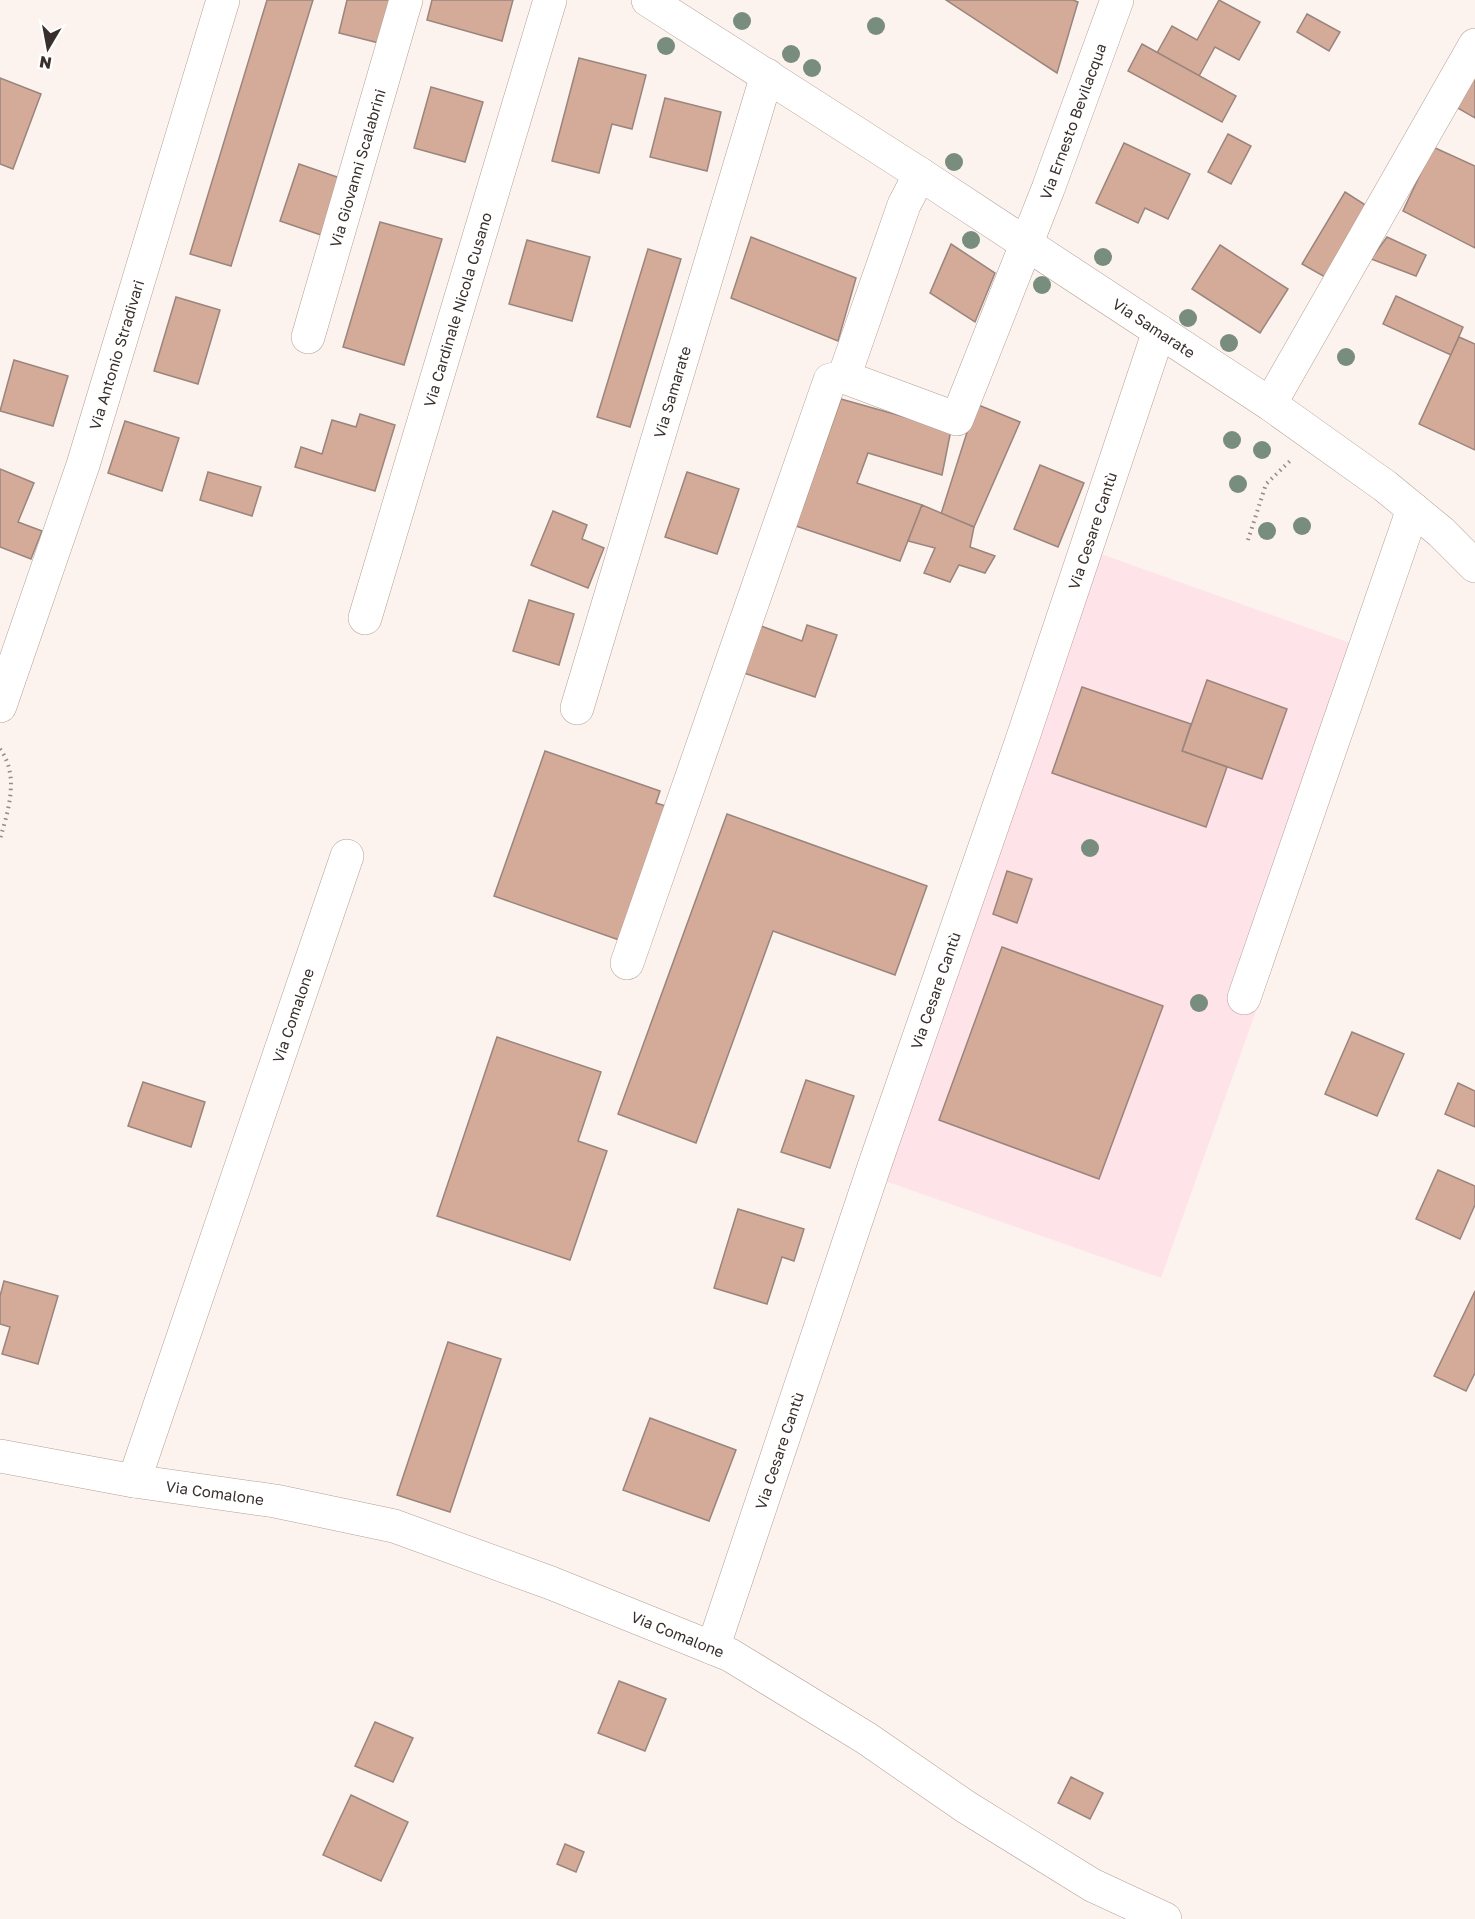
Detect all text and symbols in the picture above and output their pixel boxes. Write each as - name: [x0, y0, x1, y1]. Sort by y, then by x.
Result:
- north arrow: [18, 18, 78, 78]
- street label: Via Ernesto Bevilacqua: [1036, 41, 1110, 202]
- text: N: [38, 52, 53, 74]
- street label: Via Giovanni Scalabrini: [326, 87, 389, 249]
- street label: Via Cardinale Nicola Cusano: [420, 210, 495, 409]
- street label: Via Antonio Stradivari: [85, 278, 147, 432]
- street label: Via Samarate: [1109, 294, 1199, 362]
- street label: Via Samarate: [650, 344, 694, 440]
- street label: Via Cesare Cantù: [1064, 470, 1120, 592]
- street label: Via Cesare Cantù: [907, 930, 964, 1051]
- street label: Via Comalone: [268, 965, 317, 1065]
- street label: Via Cesare Cantù: [751, 1390, 807, 1512]
- street label: Via Comalone: [165, 1477, 265, 1508]
- street label: Via Comalone: [629, 1607, 727, 1661]

